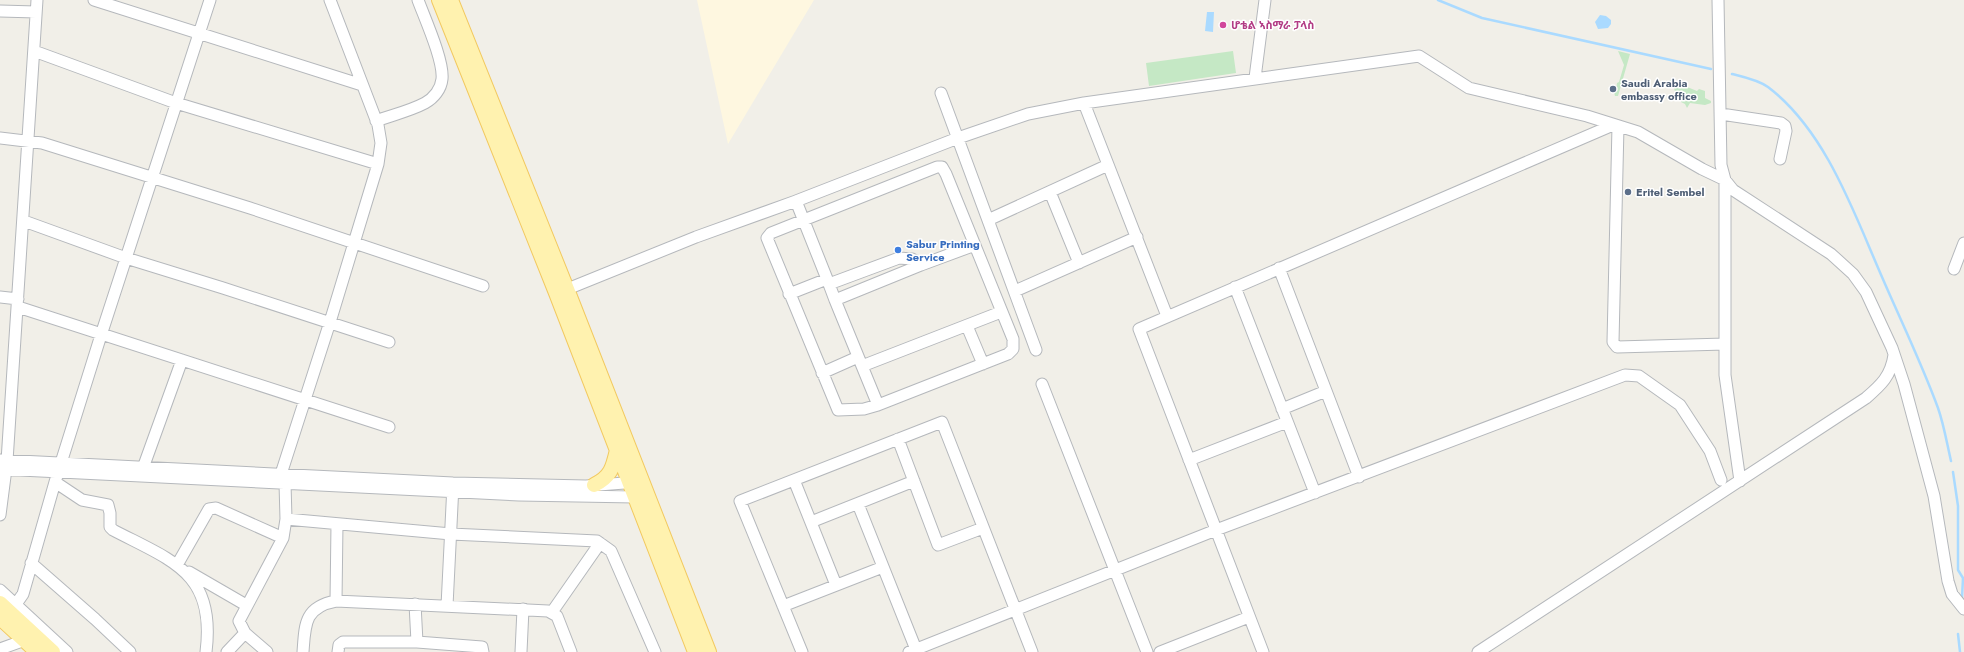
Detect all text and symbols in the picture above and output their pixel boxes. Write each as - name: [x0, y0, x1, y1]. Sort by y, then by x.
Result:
- place label: ሆቴል ኣስማራ ፓላስ: [1231, 17, 1314, 33]
- marker: ሆቴል ኣስማራ ፓላስ: [1218, 20, 1228, 30]
- place label: Saudi Arabia embassy office: [1621, 75, 1697, 104]
- marker: Saudi Arabia embassy office: [1608, 84, 1618, 94]
- place label: Eritel Sembel: [1636, 184, 1705, 200]
- marker: Eritel Sembel: [1623, 187, 1633, 197]
- place label: Sabur Printing Service: [906, 236, 980, 265]
- marker: Sabur Printing Service: [893, 245, 903, 255]

